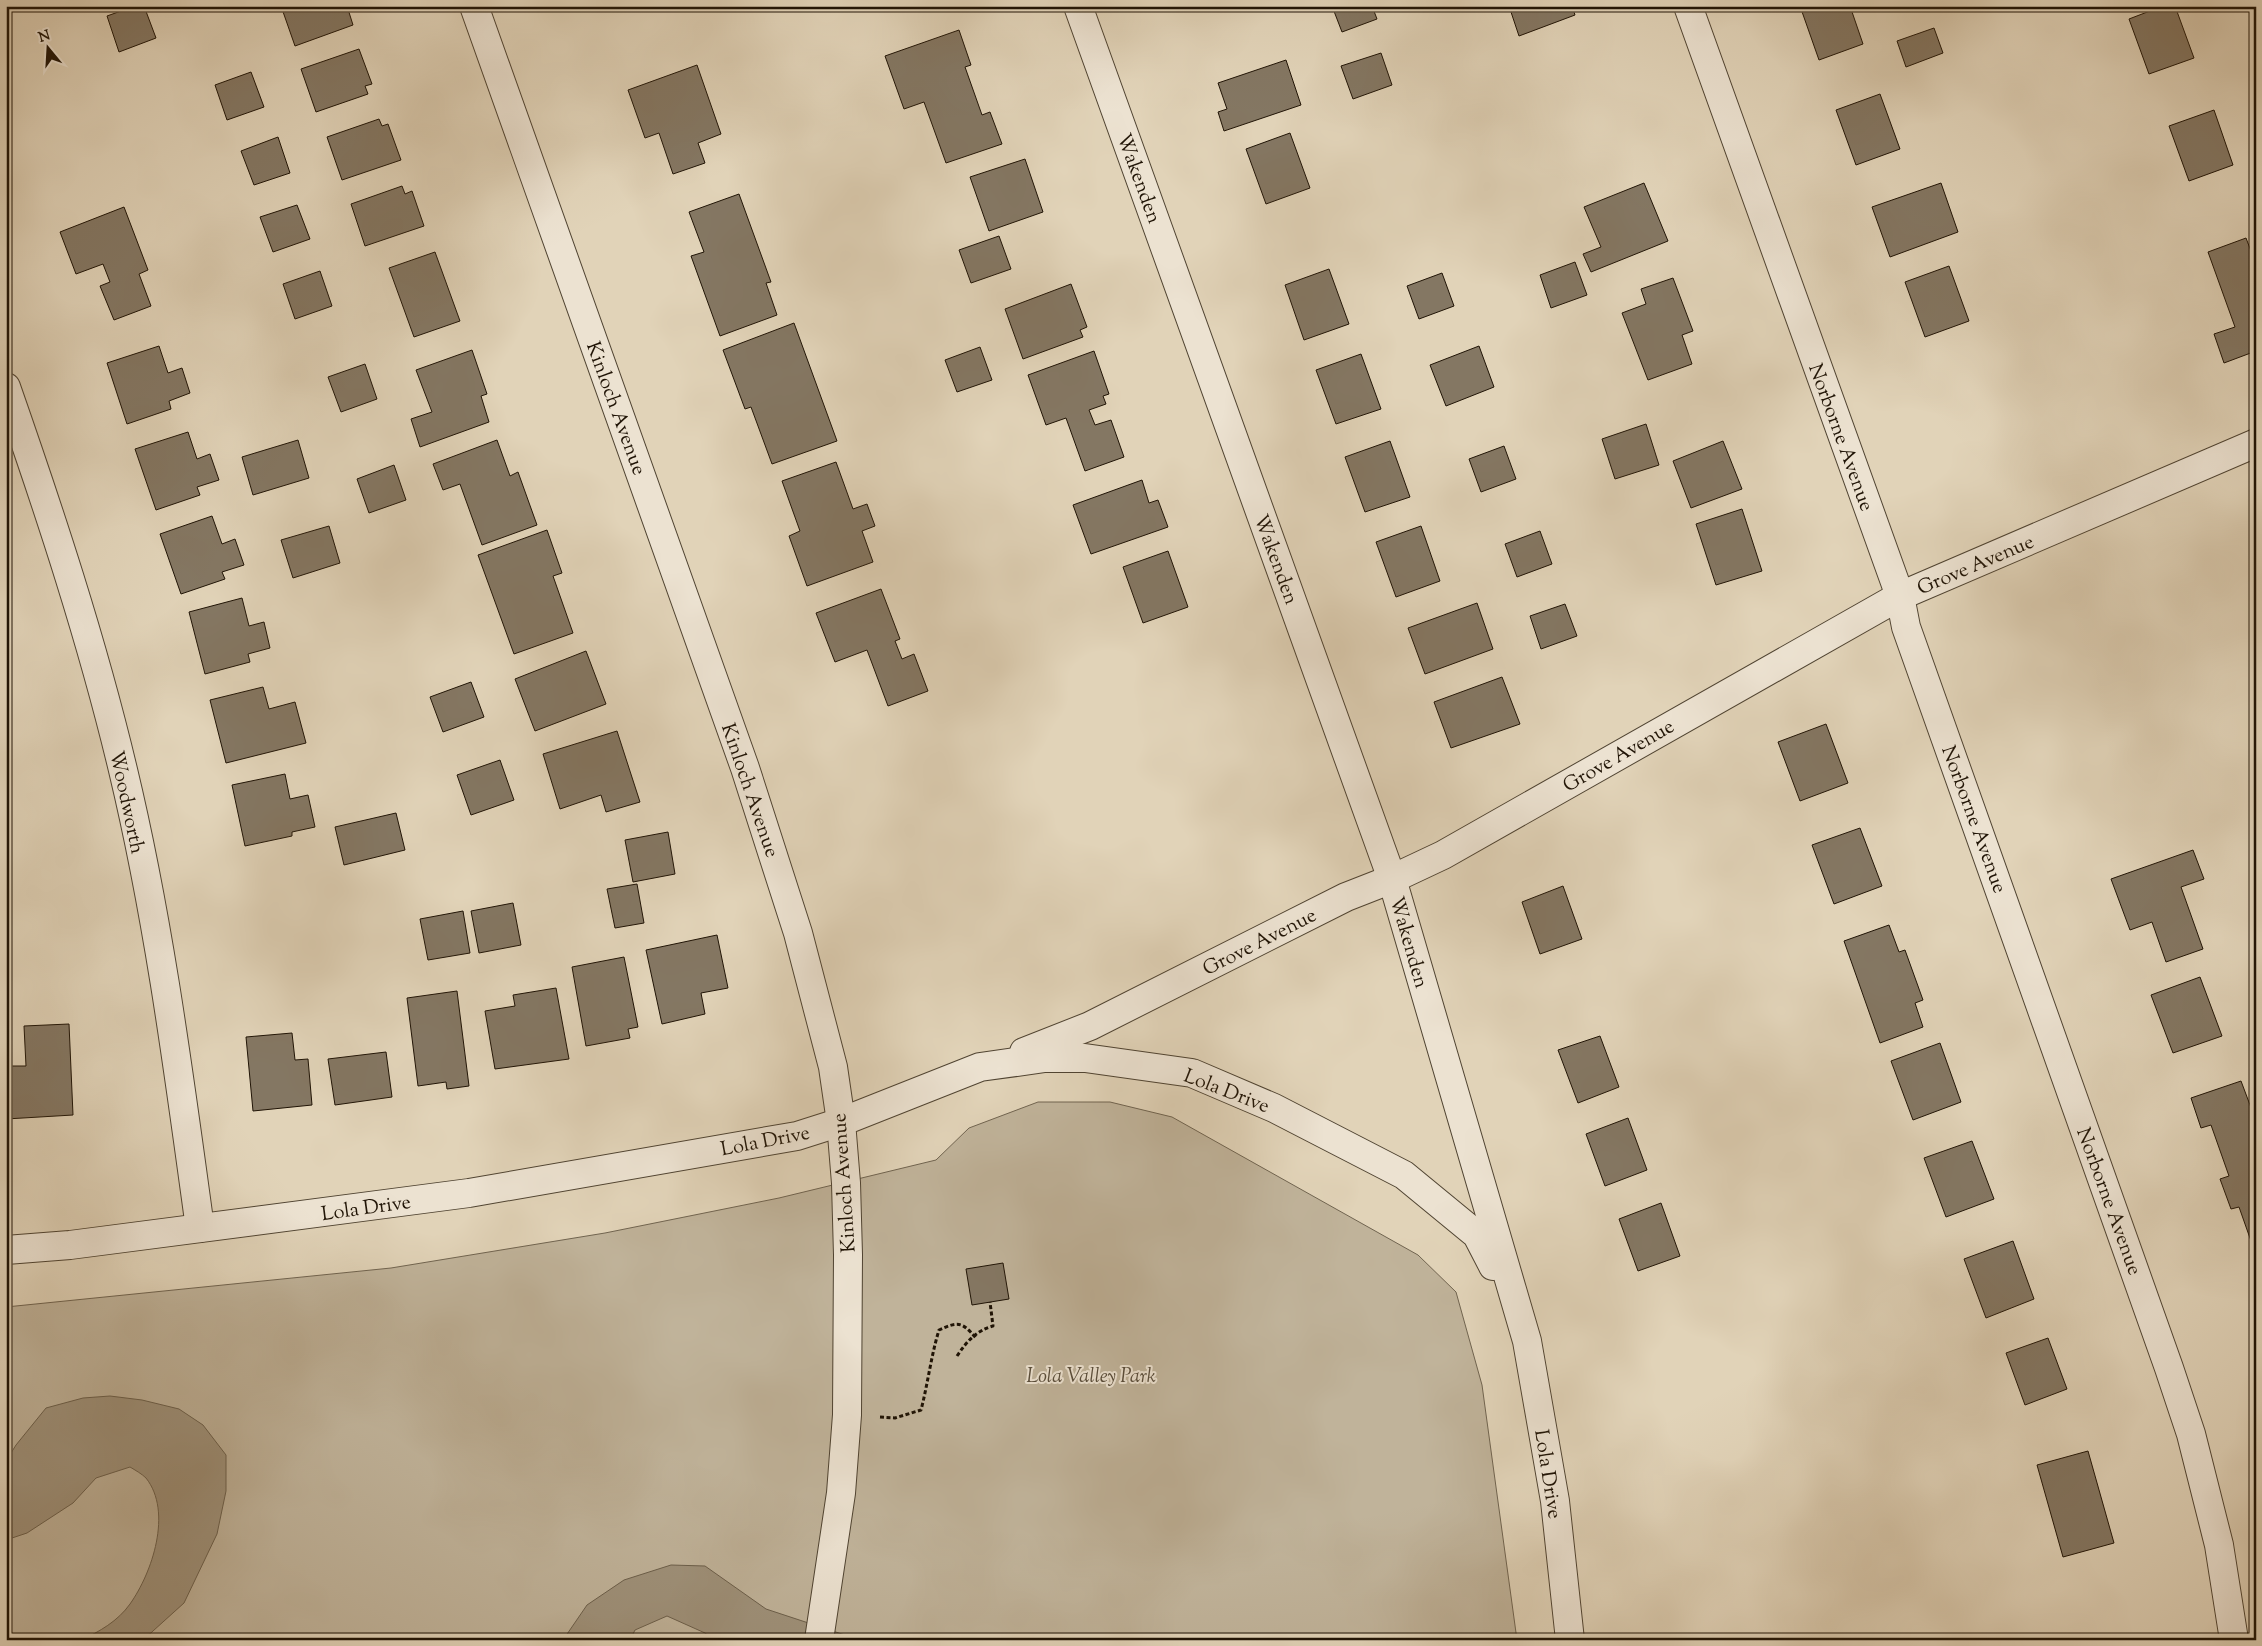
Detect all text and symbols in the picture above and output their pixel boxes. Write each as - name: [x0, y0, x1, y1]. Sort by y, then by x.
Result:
- north arrow: [22, 22, 72, 72]
- text: N: [36, 26, 53, 49]
- street label: Wakenden: [1108, 130, 1167, 228]
- street label: Kinloch Avenue: [577, 338, 652, 480]
- street label: Norborne Avenue: [1799, 360, 1880, 516]
- street label: Wakenden: [1245, 511, 1304, 609]
- street label: Grove Avenue: [1913, 529, 2039, 604]
- street label: Grove Avenue: [1558, 713, 1680, 801]
- street label: Kinloch Avenue: [712, 720, 785, 862]
- street label: Norborne Avenue: [1932, 742, 2013, 898]
- street label: Woodworth: [100, 748, 151, 857]
- street label: Wakenden: [1381, 894, 1435, 992]
- street label: Grove Avenue: [1198, 902, 1322, 984]
- street label: Lola Drive: [1179, 1063, 1273, 1122]
- street label: Kinloch Avenue: [826, 1112, 865, 1254]
- street label: Lola Drive: [718, 1120, 812, 1165]
- street label: Norborne Avenue: [2067, 1124, 2148, 1280]
- street label: Lola Drive: [320, 1189, 413, 1230]
- park label: Lola Valley Park: [1026, 1363, 1156, 1392]
- street label: Lola Drive: [1525, 1428, 1568, 1521]

